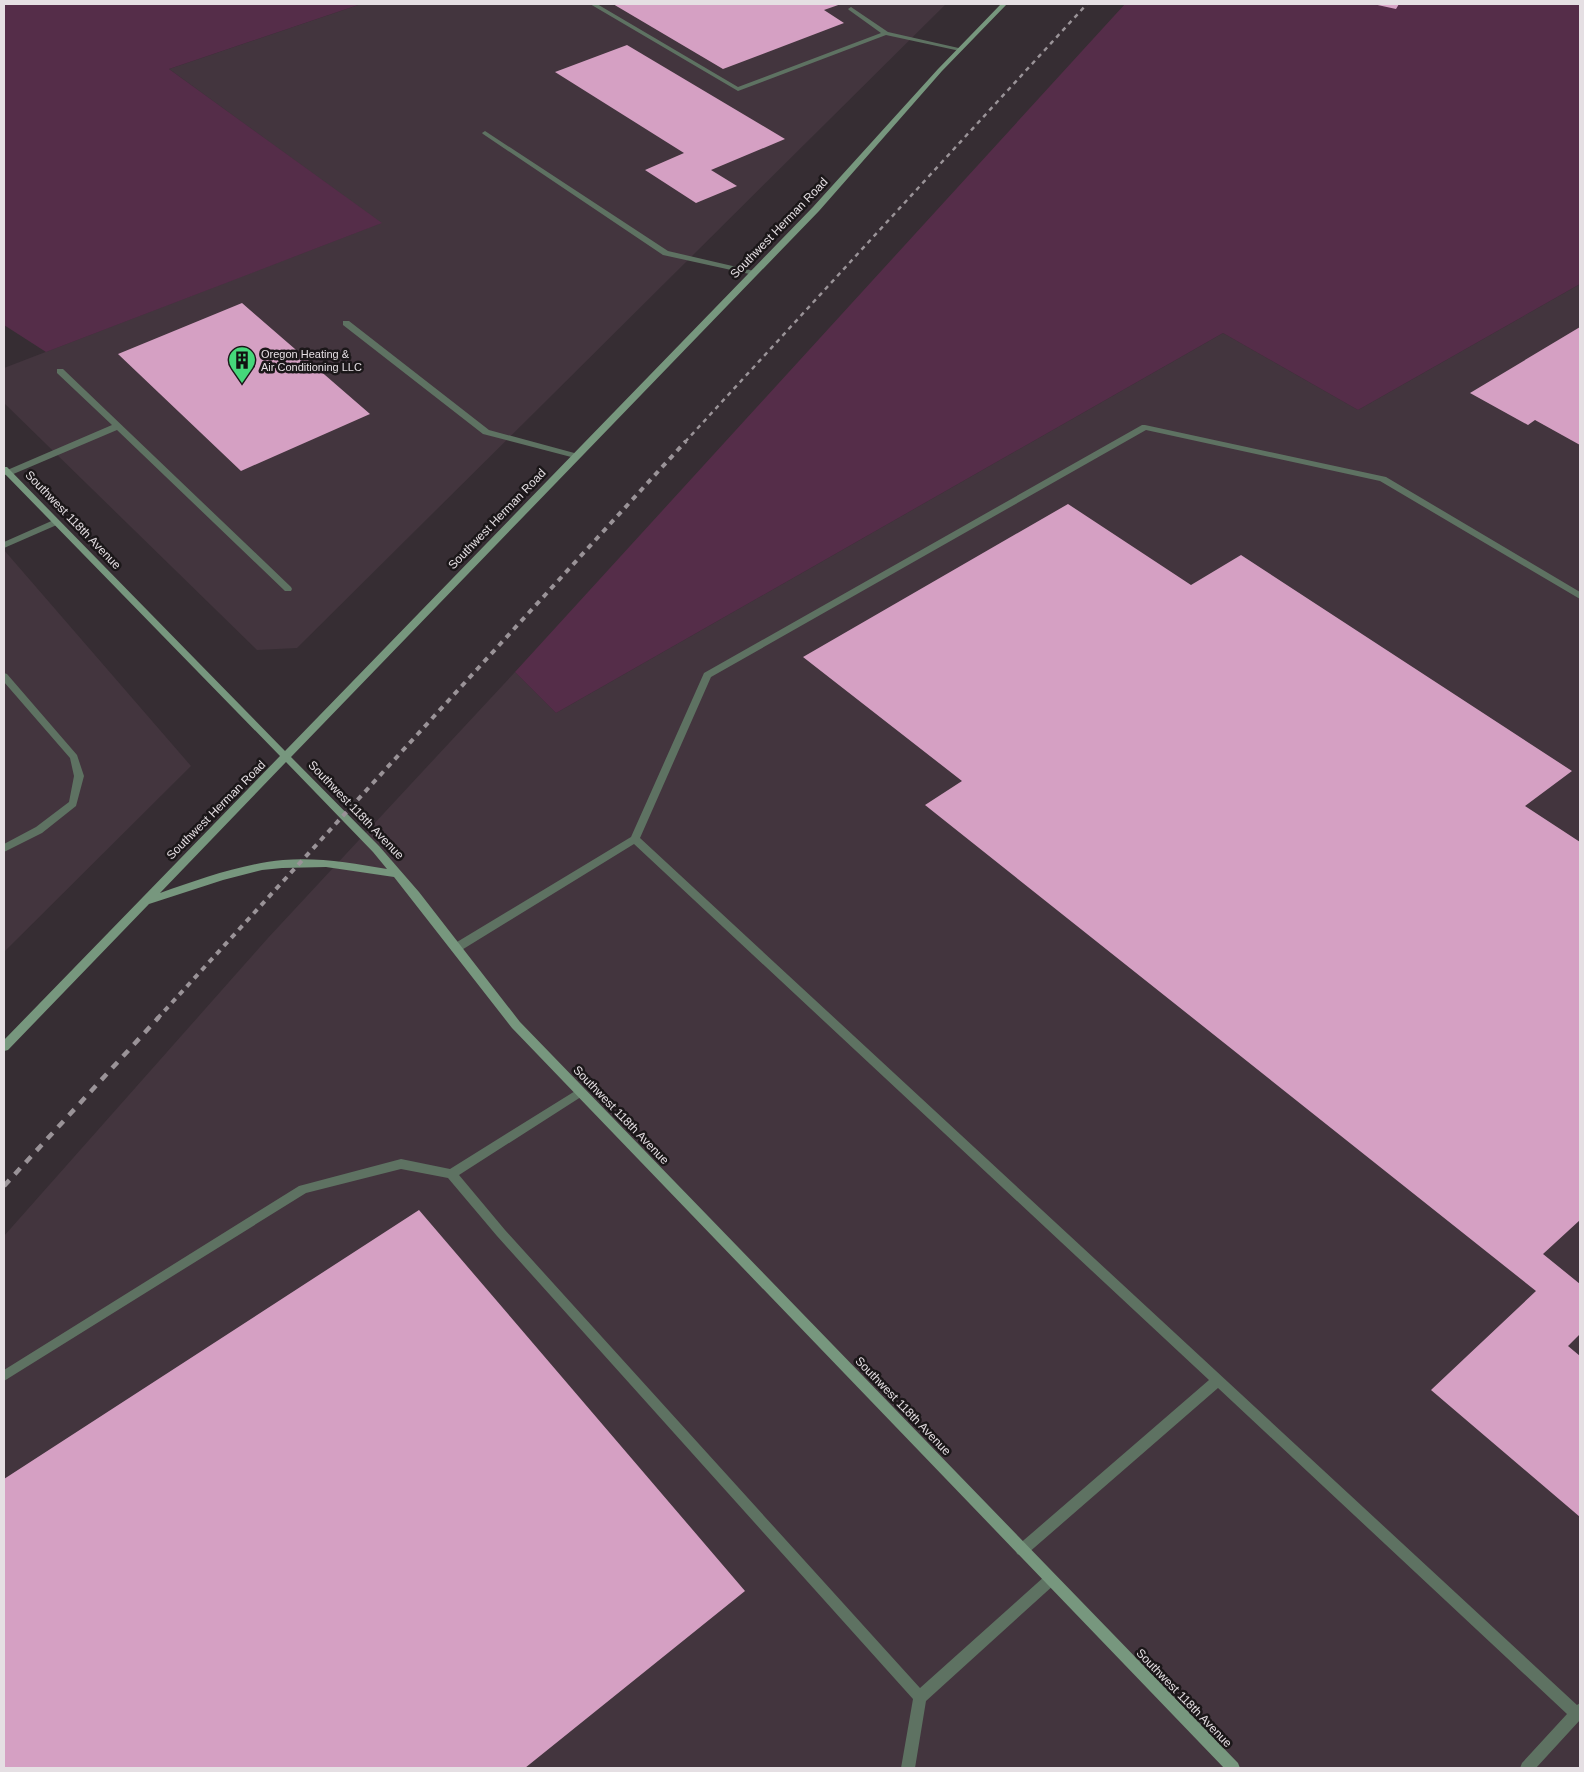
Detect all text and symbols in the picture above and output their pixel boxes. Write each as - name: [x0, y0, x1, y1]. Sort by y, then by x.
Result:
- street label: Southwest Herman Road: [727, 175, 831, 281]
- building icon: Oregon Heating & Air Conditioning LLC: [227, 345, 257, 384]
- place label: Oregon Heating & Air Conditioning LLC: [261, 348, 362, 373]
- street label: Southwest Herman Road: [445, 466, 549, 572]
- street label: Southwest 118th Avenue: [22, 468, 124, 572]
- street label: Southwest Herman Road: [164, 758, 268, 862]
- street label: Southwest 118th Avenue: [305, 758, 407, 862]
- street label: Southwest 118th Avenue: [570, 1063, 672, 1167]
- street label: Southwest 118th Avenue: [852, 1354, 954, 1458]
- street label: Southwest 118th Avenue: [1133, 1646, 1235, 1750]

